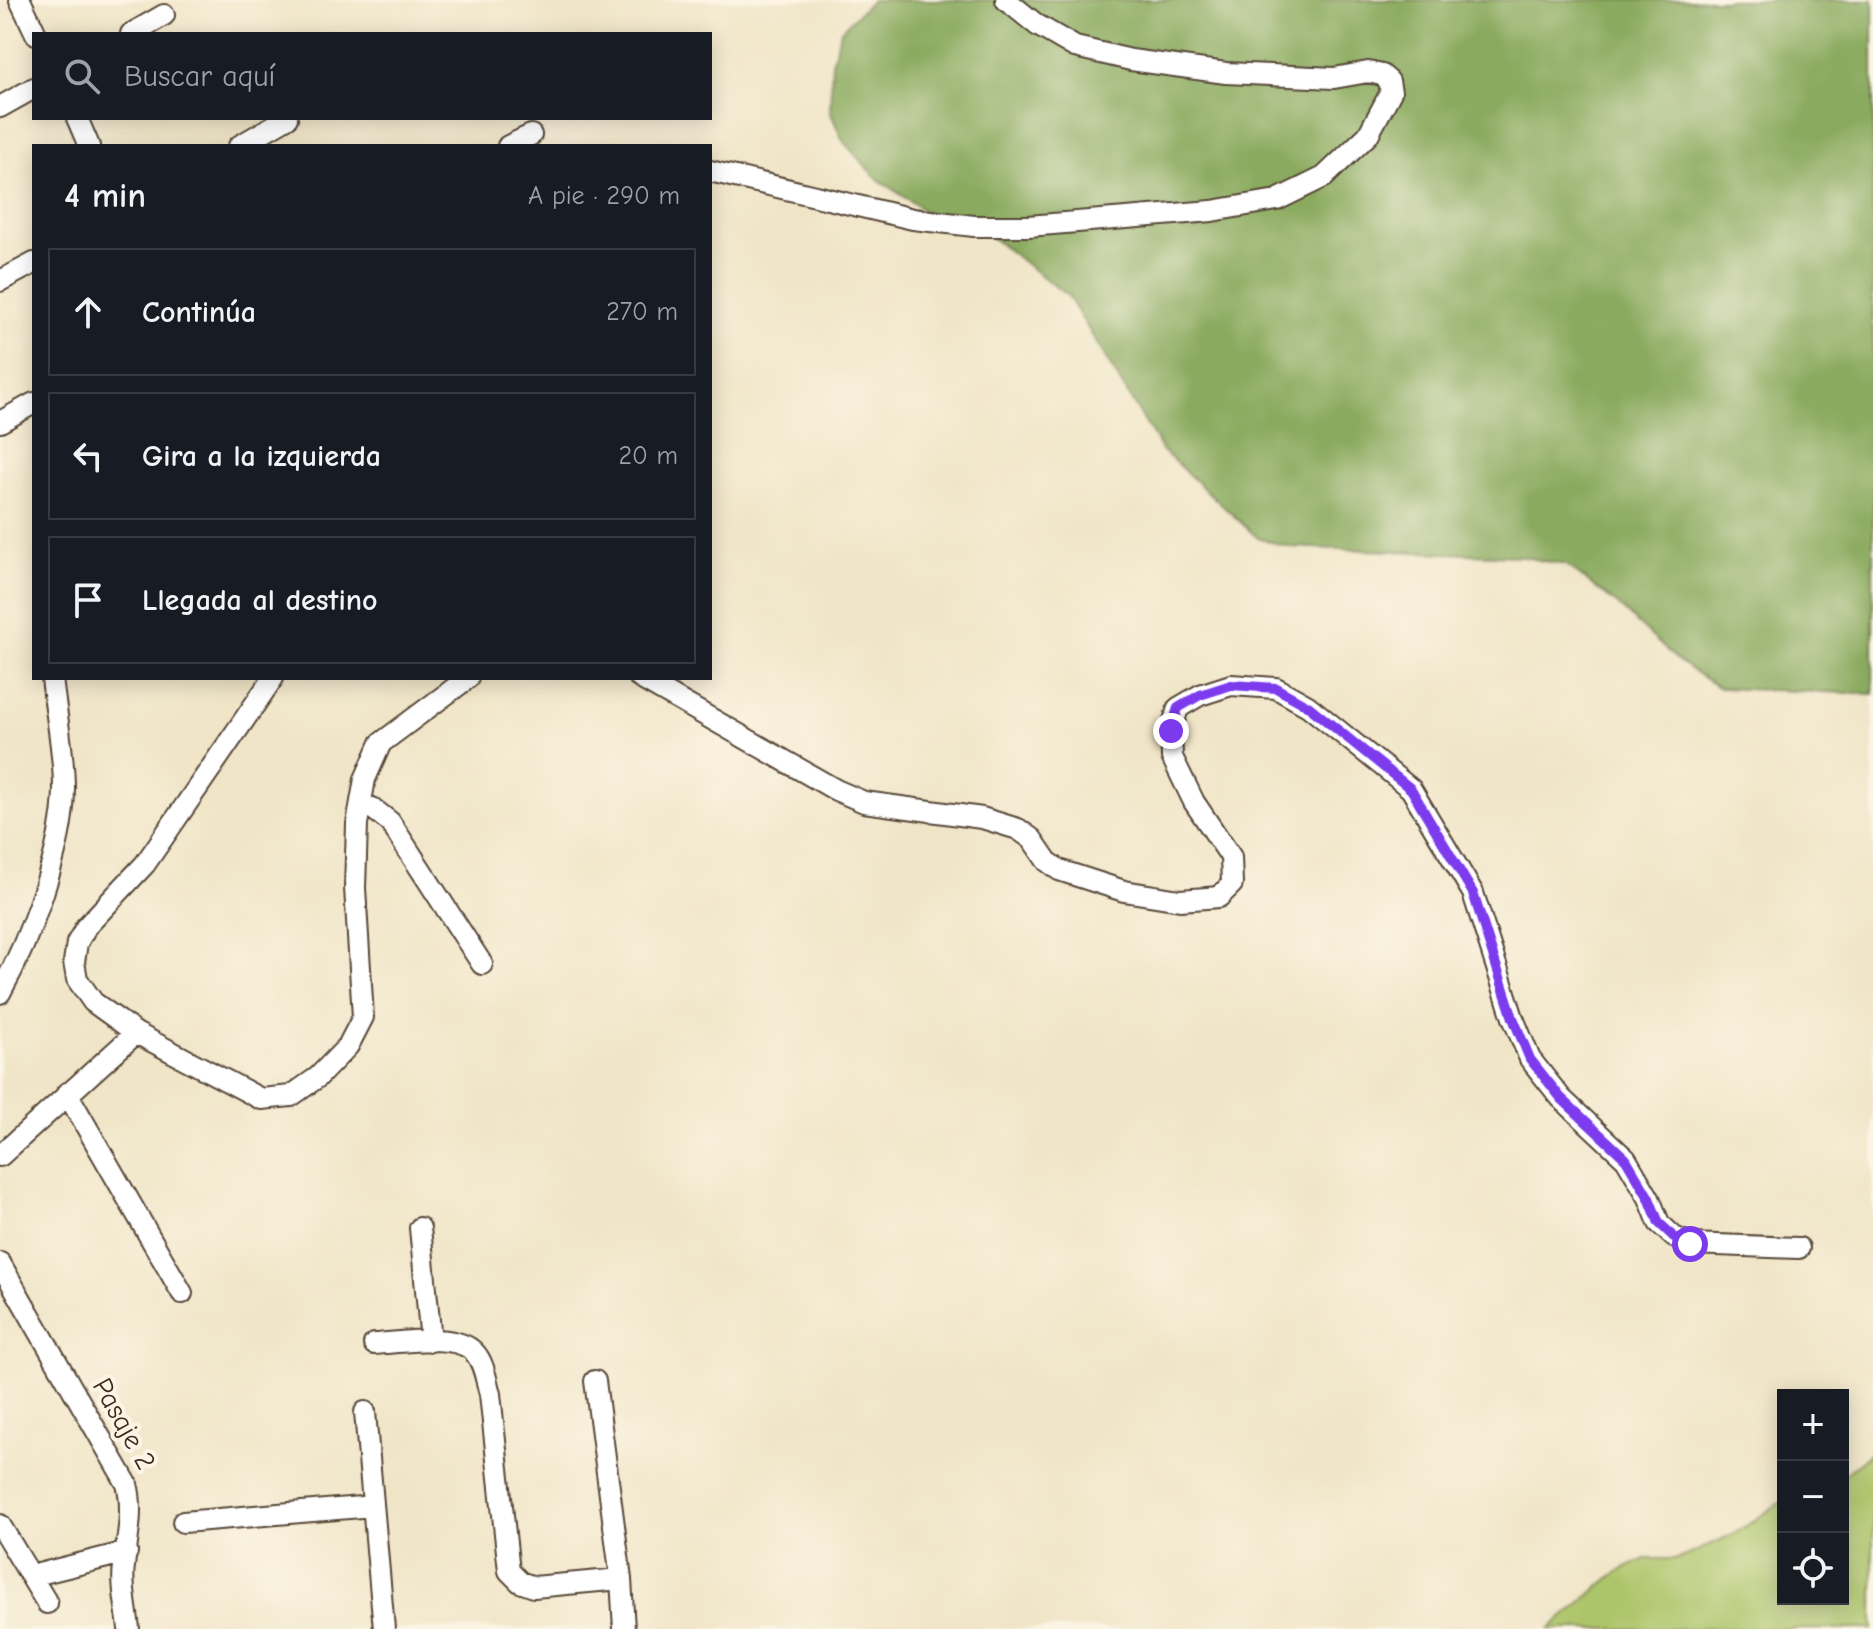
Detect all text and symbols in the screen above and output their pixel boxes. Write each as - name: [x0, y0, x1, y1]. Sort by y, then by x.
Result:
- search box: [32, 32, 712, 120]
- icon: search: [60, 54, 104, 98]
- text: Buscar aquí: [124, 59, 275, 94]
- text: 4 min: [64, 176, 146, 216]
- text: A pie · 290 m: [528, 181, 680, 211]
- icon: ahead: [66, 290, 110, 334]
- text: Continúa: [142, 295, 256, 330]
- text: 270 m: [606, 297, 678, 327]
- icon: left: [66, 434, 110, 478]
- text: Gira a la izquierda: [142, 439, 381, 474]
- text: 20 m: [618, 441, 678, 471]
- icon: arrive: [66, 578, 110, 622]
- text: Llegada al destino: [142, 583, 378, 618]
- route end: [1153, 713, 1189, 749]
- route start: [1672, 1226, 1708, 1262]
- street label: Pasaje 2: [86, 1373, 162, 1475]
- map controls: [1777, 1389, 1849, 1605]
- button: +: [1777, 1389, 1849, 1461]
- button: −: [1777, 1461, 1849, 1533]
- button: locate: [1777, 1533, 1849, 1605]

